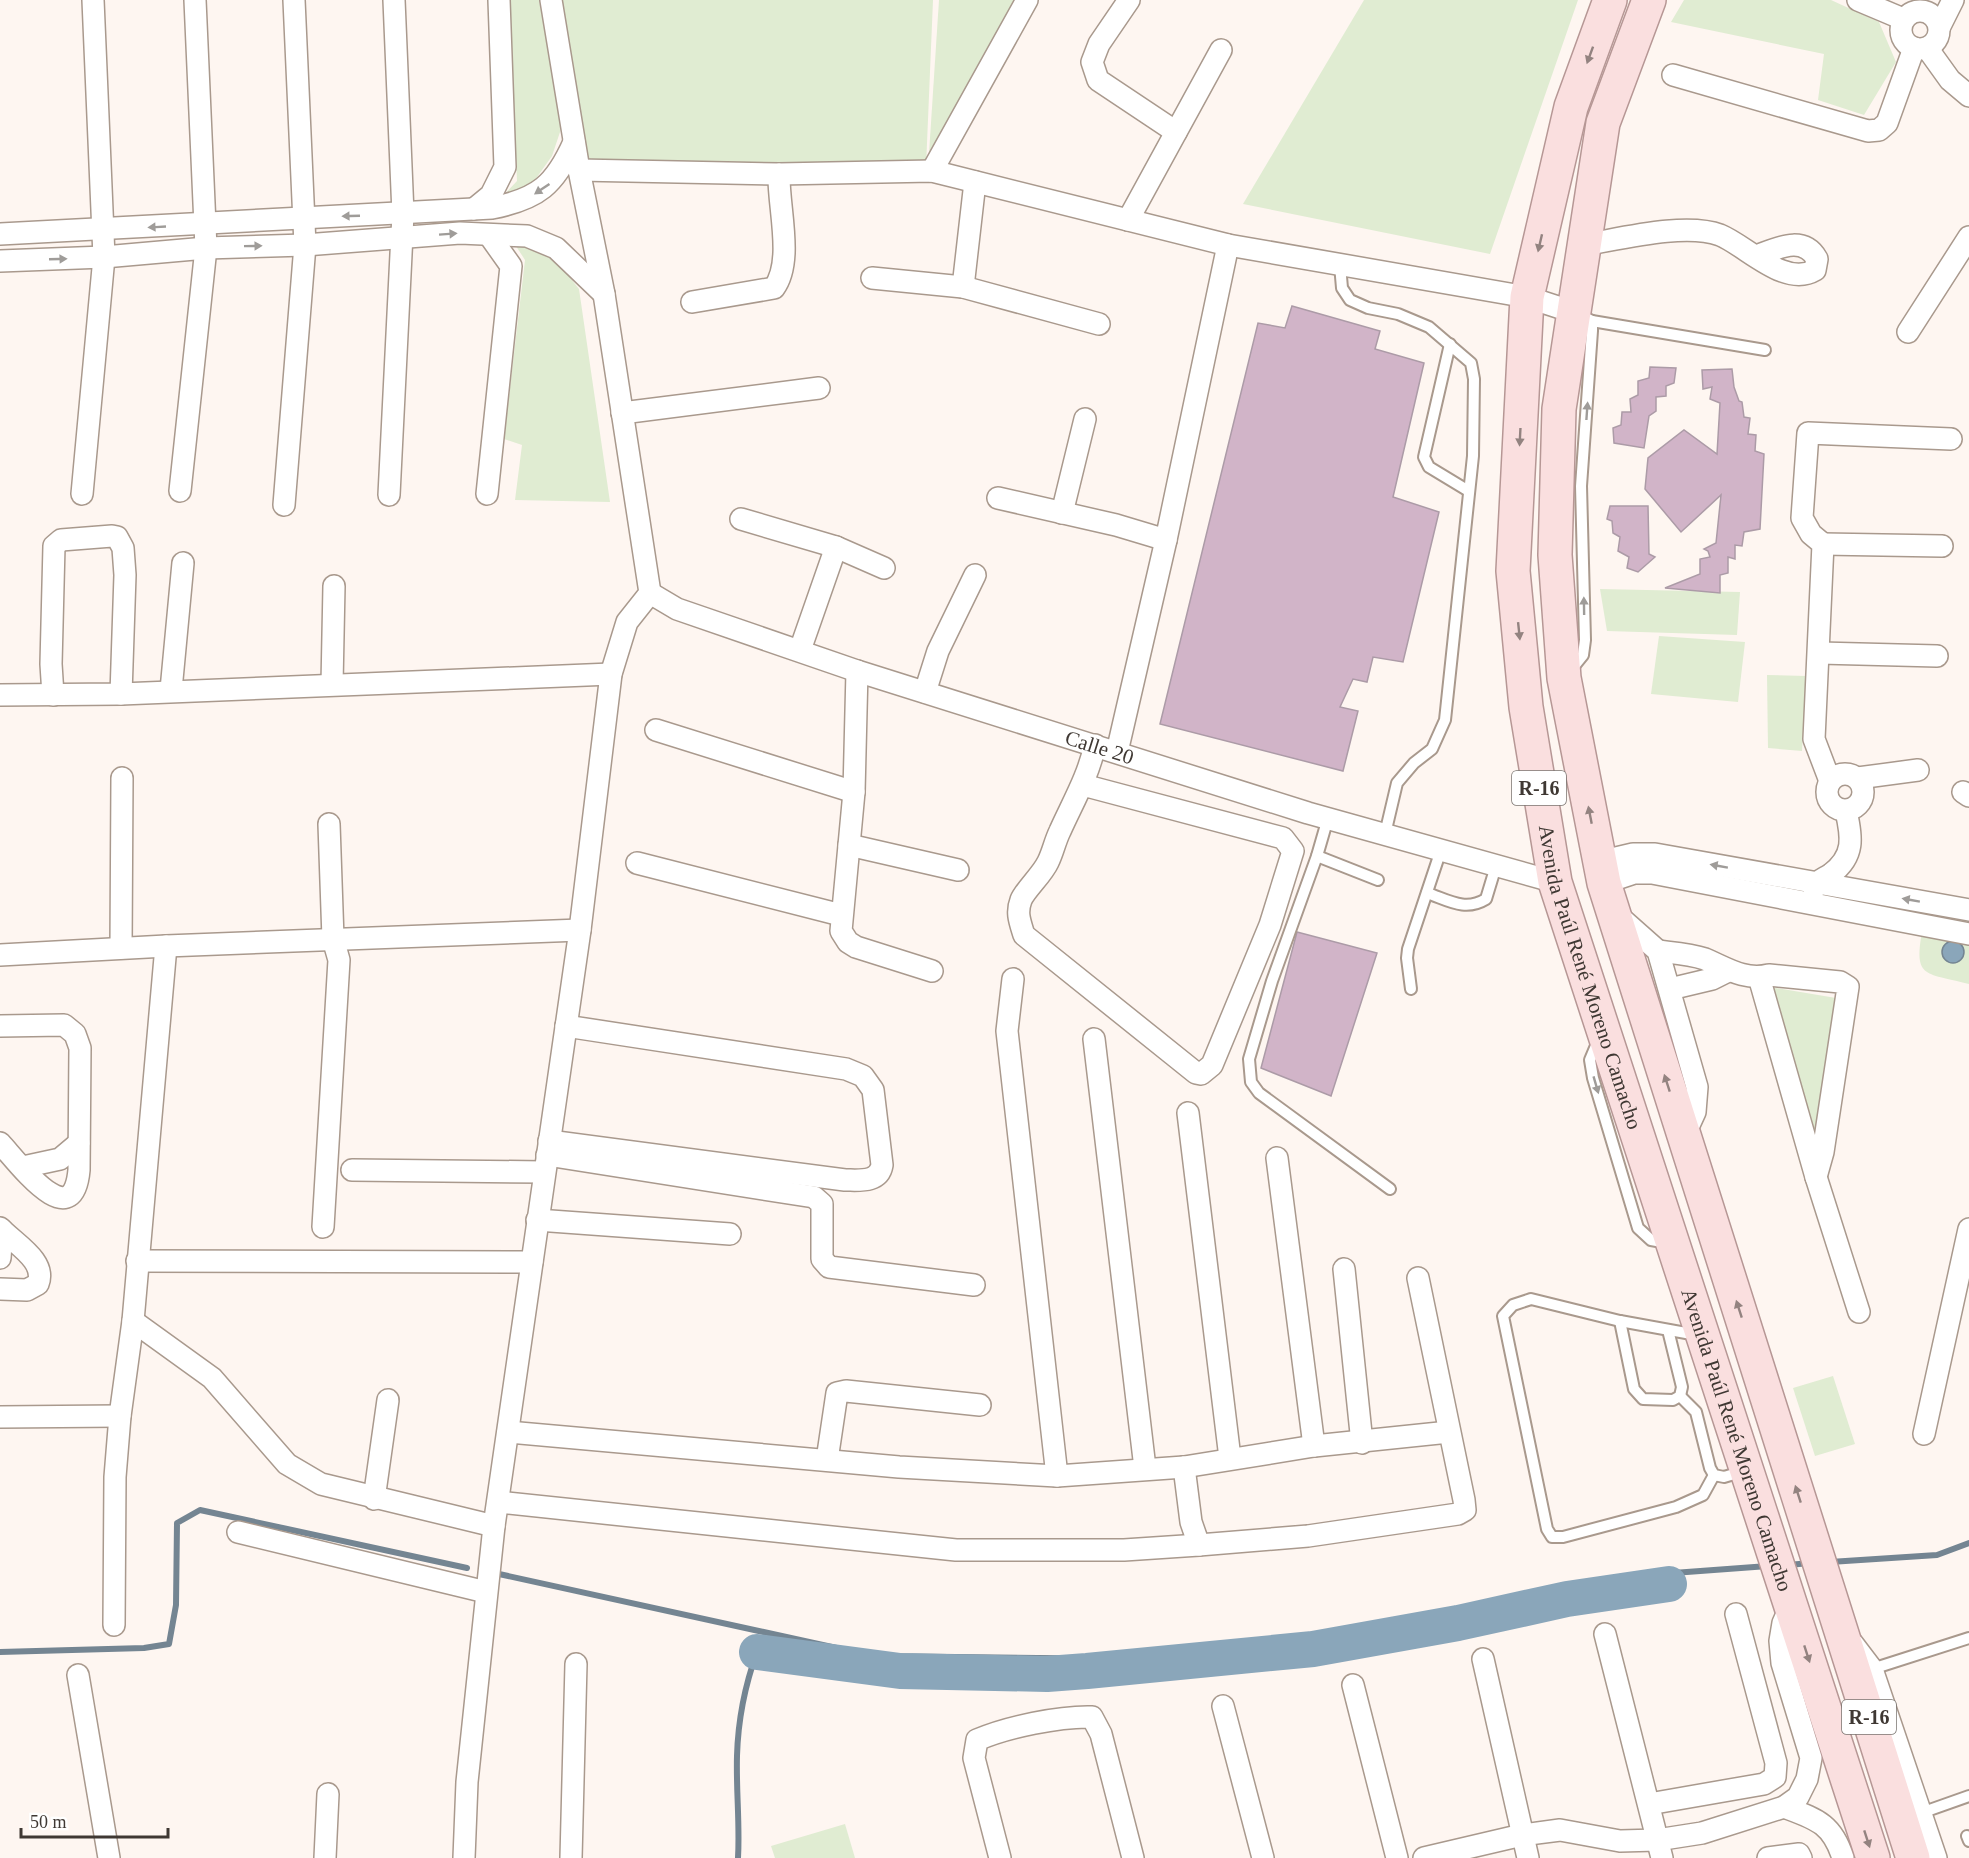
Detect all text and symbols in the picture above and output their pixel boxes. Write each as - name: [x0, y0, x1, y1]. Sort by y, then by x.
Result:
- one-way arrow: [1585, 46, 1594, 64]
- one-way arrow: [534, 183, 550, 195]
- one-way arrow: [342, 211, 361, 221]
- one-way arrow: [147, 222, 166, 231]
- one-way arrow: [438, 230, 457, 239]
- one-way arrow: [1535, 234, 1544, 253]
- one-way arrow: [243, 242, 262, 251]
- one-way arrow: [49, 254, 68, 263]
- one-way arrow: [1582, 401, 1591, 420]
- one-way arrow: [1516, 427, 1525, 446]
- one-way arrow: [1580, 596, 1589, 615]
- one-way arrow: [1514, 622, 1524, 641]
- street label: Calle 20: [1062, 725, 1137, 769]
- road number: R-16: [1512, 771, 1566, 805]
- one-way arrow: [1585, 805, 1594, 824]
- street label: Avenida Paúl René Moreno Camacho: [1534, 823, 1647, 1132]
- one-way arrow: [1710, 861, 1729, 870]
- one-way arrow: [1902, 895, 1921, 904]
- one-way arrow: [1662, 1074, 1671, 1092]
- one-way arrow: [1592, 1076, 1601, 1094]
- street label: Avenida Paúl René Moreno Camacho: [1676, 1285, 1797, 1594]
- one-way arrow: [1734, 1300, 1743, 1318]
- one-way arrow: [1793, 1485, 1802, 1503]
- one-way arrow: [1802, 1645, 1812, 1663]
- road number: R-16: [1842, 1700, 1896, 1734]
- scale bar: [21, 1801, 168, 1839]
- text: 50 m: [30, 1812, 67, 1832]
- one-way arrow: [1863, 1830, 1872, 1848]

